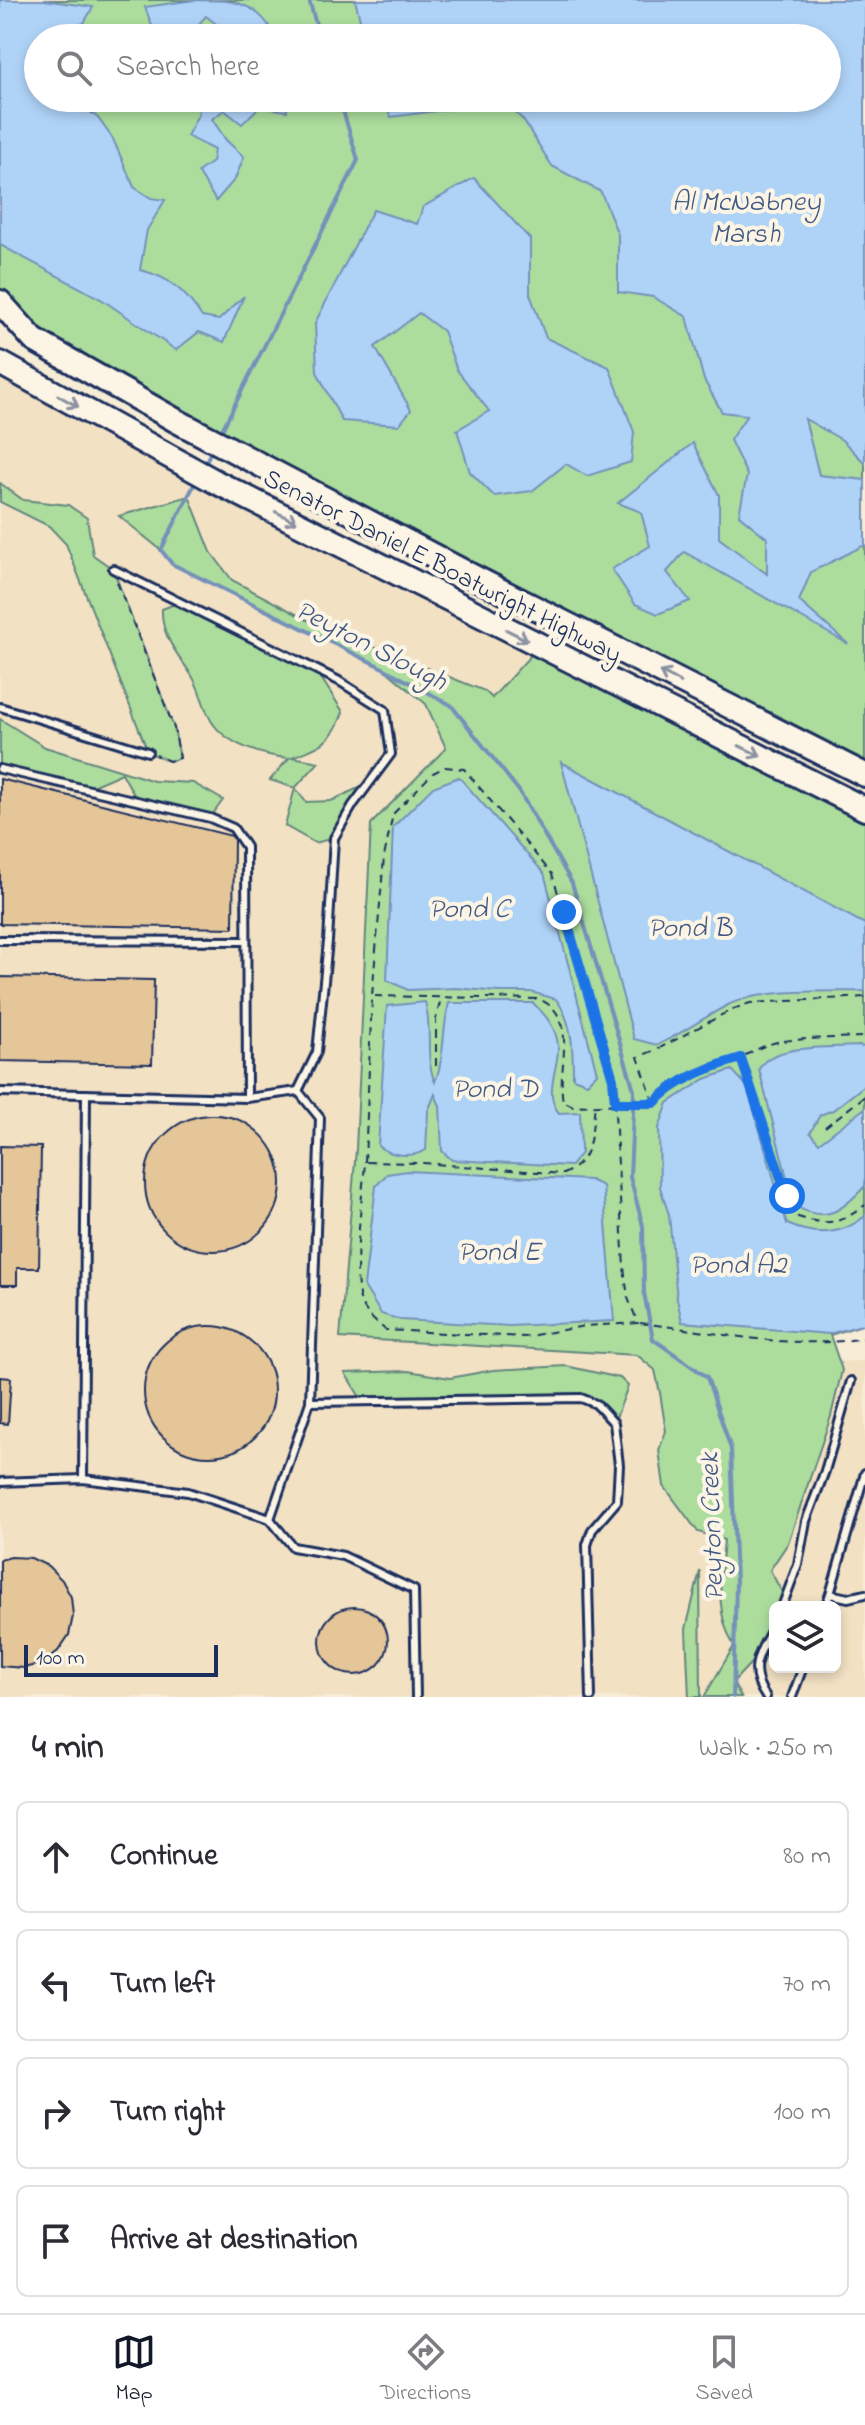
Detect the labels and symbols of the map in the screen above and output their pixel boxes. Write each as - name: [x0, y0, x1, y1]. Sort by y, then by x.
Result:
- water label: Al McNabney Marsh: [671, 183, 821, 256]
- one-way arrow: [56, 393, 79, 409]
- street label: Senator Daniel E Boatwright Highway: [256, 460, 627, 675]
- one-way arrow: [273, 510, 297, 525]
- water label: Peyton Slough: [287, 591, 454, 703]
- one-way arrow: [505, 628, 529, 643]
- one-way arrow: [658, 669, 682, 685]
- one-way arrow: [737, 744, 761, 759]
- water label: Pond C: [428, 890, 512, 931]
- route end: [546, 894, 582, 930]
- water label: Pond B: [648, 909, 733, 950]
- water label: Pond D: [452, 1070, 540, 1111]
- route start: [769, 1178, 805, 1214]
- water label: Pond E: [458, 1233, 543, 1274]
- water label: Pond A2: [690, 1246, 788, 1287]
- water label: Peyton Creek: [690, 1450, 737, 1602]
- scale bar: [24, 1641, 218, 1677]

